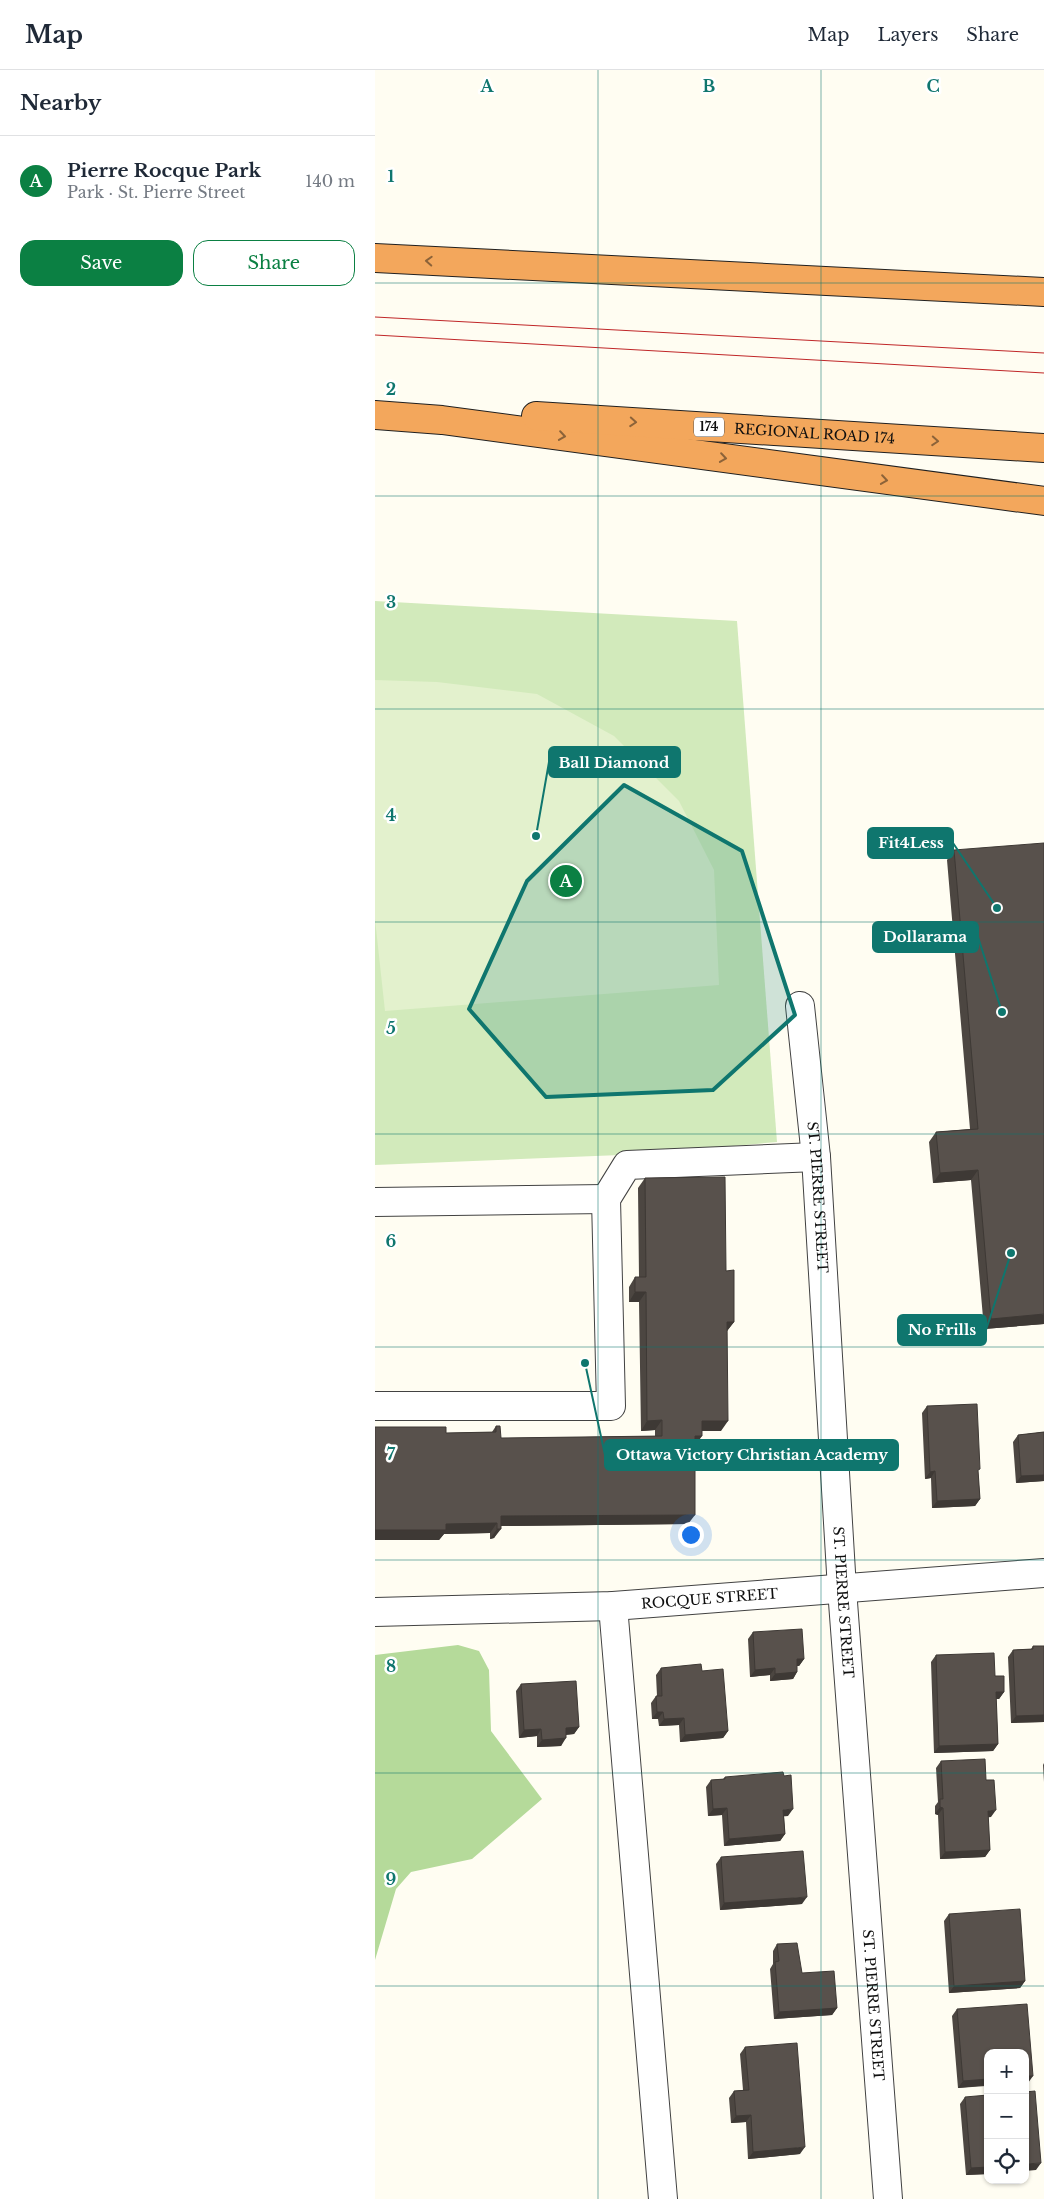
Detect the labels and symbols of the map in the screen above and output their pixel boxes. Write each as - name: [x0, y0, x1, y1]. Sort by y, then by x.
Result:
- text: A: [480, 76, 495, 96]
- text: B: [703, 76, 716, 96]
- text: C: [926, 76, 940, 96]
- text: 1: [388, 166, 395, 186]
- one-way arrow: [424, 256, 432, 267]
- text: 2: [386, 379, 396, 399]
- one-way arrow: [630, 417, 638, 428]
- road number: 174: [694, 418, 724, 437]
- street label: REGIONAL ROAD 174: [733, 419, 895, 448]
- one-way arrow: [558, 431, 567, 441]
- one-way arrow: [931, 435, 939, 446]
- one-way arrow: [720, 452, 728, 463]
- one-way arrow: [881, 474, 889, 485]
- text: 3: [386, 592, 396, 612]
- callout: Ball Diamond: [549, 747, 680, 777]
- text: Ball Diamond: [559, 753, 670, 772]
- text: 4: [386, 805, 396, 825]
- callout: Fit4Less: [868, 828, 953, 858]
- text: Fit4Less: [878, 833, 944, 852]
- pin: A: [550, 862, 582, 900]
- callout: Dollarama: [873, 922, 978, 952]
- text: Dollarama: [883, 927, 967, 946]
- text: 5: [386, 1018, 396, 1038]
- street label: ST. PIERRE STREET: [803, 1120, 832, 1273]
- text: 6: [386, 1231, 397, 1251]
- callout: No Frills: [898, 1315, 986, 1345]
- text: No Frills: [908, 1320, 976, 1339]
- callout: Ottawa Victory Christian Academy: [605, 1440, 898, 1470]
- text: 7: [387, 1444, 396, 1464]
- text: Ottawa Victory Christian Academy: [616, 1445, 888, 1464]
- your location: [678, 1522, 704, 1548]
- street label: ST. PIERRE STREET: [829, 1526, 858, 1679]
- street label: ROCQUE STREET: [640, 1584, 779, 1613]
- text: 8: [386, 1656, 396, 1676]
- text: 9: [386, 1869, 397, 1889]
- street label: ST. PIERRE STREET: [859, 1929, 888, 2082]

